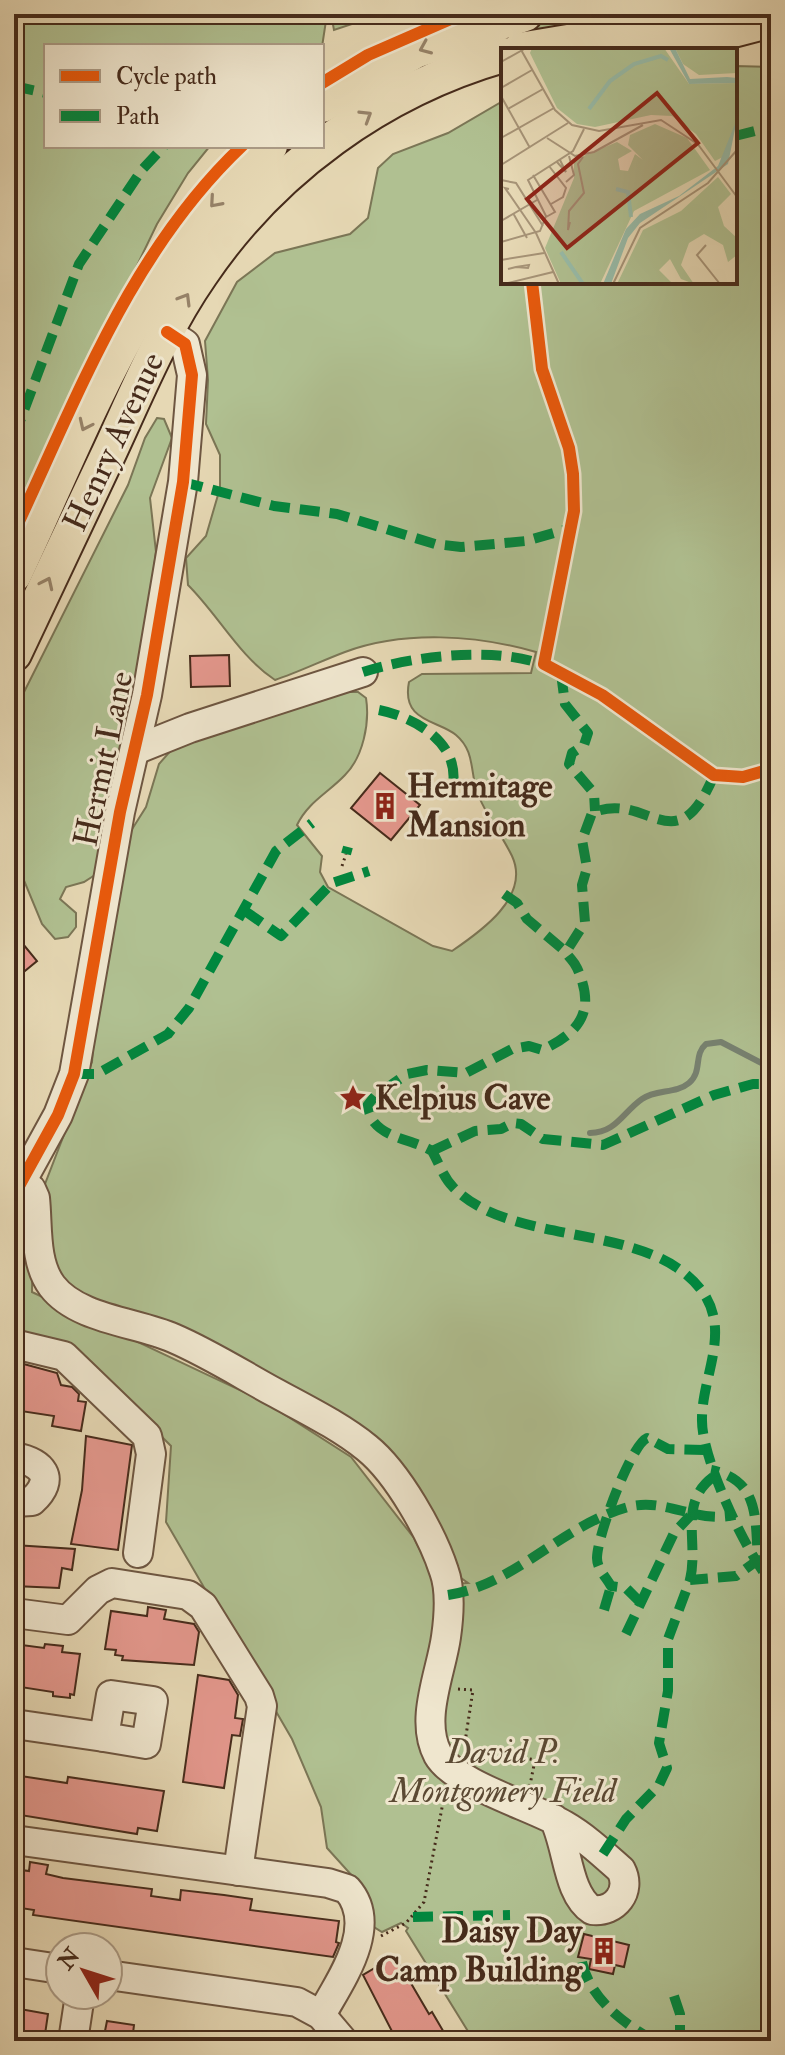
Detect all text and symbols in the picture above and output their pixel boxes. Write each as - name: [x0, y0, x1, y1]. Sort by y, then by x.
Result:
- one-way arrow: [419, 38, 433, 54]
- legend: [44, 44, 324, 148]
- inset map: [501, 48, 737, 284]
- text: Cycle path: [116, 61, 217, 92]
- text: Path: [116, 101, 160, 132]
- one-way arrow: [358, 111, 372, 126]
- one-way arrow: [210, 192, 225, 207]
- one-way arrow: [175, 293, 191, 308]
- street label: Henry Avenue: [54, 346, 174, 538]
- one-way arrow: [79, 417, 95, 431]
- one-way arrow: [37, 577, 53, 591]
- street label: Hermit Lane: [64, 667, 144, 851]
- place label: Hermitage Mansion: [406, 765, 553, 847]
- building icon: Hermitage Mansion: [370, 791, 400, 821]
- place label: Kelpius Cave: [375, 1077, 551, 1120]
- place icon: Kelpius Cave: [338, 1083, 368, 1113]
- park label: David P. Montgomery Field: [388, 1731, 618, 1813]
- place label: Daisy Day Camp Building: [375, 1910, 583, 1992]
- north arrow: [44, 1931, 124, 2011]
- building icon: Daisy Day Camp Building: [589, 1936, 619, 1966]
- text: N: [52, 1942, 87, 1976]

